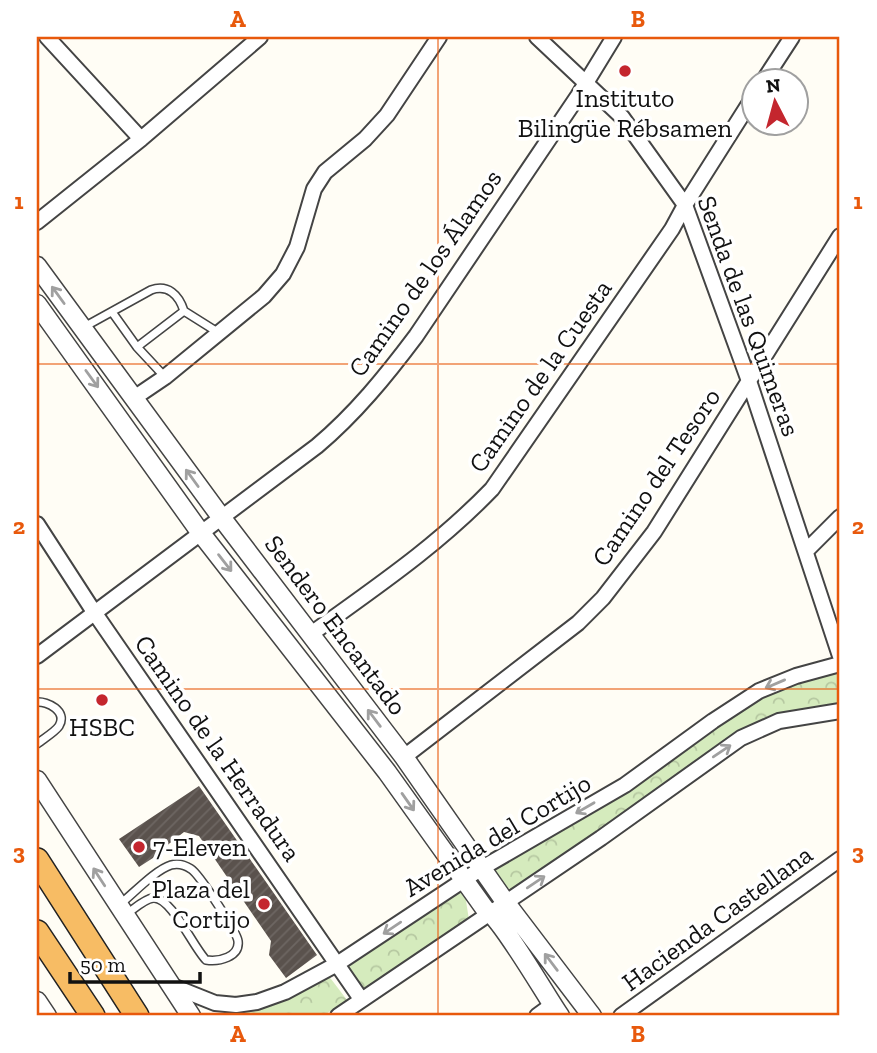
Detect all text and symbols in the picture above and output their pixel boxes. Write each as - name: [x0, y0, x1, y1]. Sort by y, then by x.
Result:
- text: A: [230, 5, 246, 33]
- text: B: [631, 5, 645, 33]
- marker: Instituto Bilingüe Rébsamen: [617, 63, 633, 79]
- north arrow: [740, 66, 810, 136]
- text: N: [765, 73, 782, 98]
- place label: Instituto Bilingüe Rébsamen: [518, 82, 732, 144]
- street label: Camino de los Álamos: [341, 163, 509, 383]
- text: 1: [14, 187, 24, 215]
- text: 1: [853, 187, 863, 215]
- street label: Senda de las Quimeras: [691, 191, 807, 441]
- street label: Camino de la Cuesta: [461, 273, 619, 479]
- one-way arrow: [51, 286, 65, 305]
- one-way arrow: [84, 369, 99, 388]
- street label: Camino del Tesoro: [585, 382, 727, 572]
- one-way arrow: [185, 470, 200, 488]
- text: 2: [13, 512, 25, 540]
- text: 2: [852, 512, 864, 540]
- street label: Sendero Encantado: [258, 529, 414, 721]
- one-way arrow: [217, 553, 232, 572]
- street label: Camino de la Herradura: [128, 629, 308, 868]
- one-way arrow: [765, 678, 787, 691]
- marker: HSBC: [94, 692, 110, 708]
- one-way arrow: [367, 709, 382, 728]
- place label: HSBC: [69, 711, 135, 743]
- one-way arrow: [712, 744, 731, 758]
- street label: Avenida del Cortijo: [398, 766, 596, 904]
- one-way arrow: [401, 792, 415, 811]
- one-way arrow: [576, 802, 596, 816]
- place label: 7-Eleven: [153, 831, 247, 863]
- text: 3: [13, 838, 25, 866]
- street label: Hacienda Castellana: [616, 838, 819, 998]
- text: 3: [852, 838, 864, 866]
- marker: 7-Eleven: [131, 839, 147, 855]
- one-way arrow: [92, 868, 106, 888]
- place label: Plaza del Cortijo: [152, 873, 250, 935]
- one-way arrow: [526, 875, 545, 889]
- marker: Plaza del Cortijo: [256, 896, 272, 912]
- one-way arrow: [383, 921, 402, 936]
- scale bar: [70, 941, 200, 985]
- text: 50 m: [80, 952, 126, 977]
- one-way arrow: [543, 953, 558, 972]
- text: A: [230, 1020, 246, 1048]
- text: B: [631, 1020, 645, 1048]

